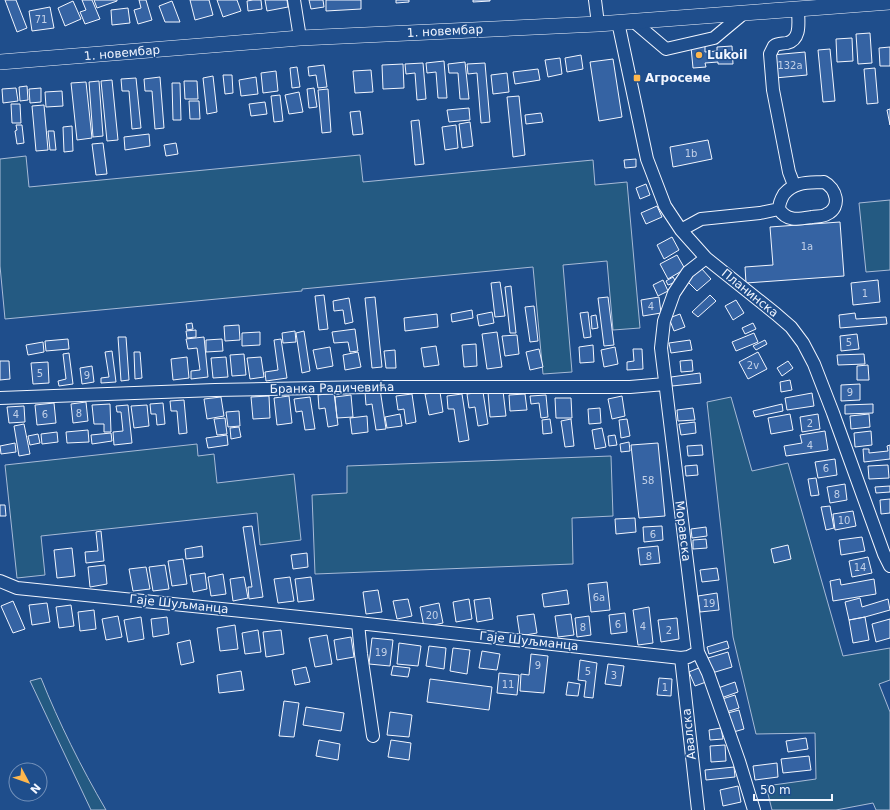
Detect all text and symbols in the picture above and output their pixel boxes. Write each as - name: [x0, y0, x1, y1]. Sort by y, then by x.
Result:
- house number: 71: [35, 14, 47, 25]
- street label: 1. новембар: [407, 22, 483, 40]
- street label: 1. новембар: [83, 43, 161, 63]
- place label: Lukoil: [707, 48, 747, 62]
- marker: Lukoil: [694, 50, 704, 60]
- house number: 132a: [777, 60, 803, 71]
- place label: Агросеме: [645, 71, 711, 85]
- marker: Агросеме: [632, 73, 642, 83]
- house number: 1b: [685, 148, 697, 159]
- house number: 1a: [801, 241, 813, 252]
- street label: Планинска: [719, 266, 781, 320]
- house number: 1: [862, 288, 868, 299]
- house number: 4: [648, 301, 654, 312]
- house number: 5: [846, 337, 852, 348]
- house number: 2v: [747, 360, 759, 371]
- house number: 5: [37, 368, 43, 379]
- house number: 9: [84, 370, 90, 381]
- street label: Бранка Радичевића: [270, 380, 394, 396]
- house number: 9: [847, 387, 853, 398]
- house number: 8: [76, 408, 82, 419]
- house number: 4: [13, 409, 19, 420]
- house number: 6: [42, 409, 48, 420]
- house number: 2: [807, 418, 813, 429]
- house number: 4: [807, 440, 813, 451]
- house number: 6: [823, 463, 829, 474]
- house number: 58: [642, 475, 654, 486]
- house number: 8: [834, 489, 840, 500]
- street label: Моравска: [672, 500, 694, 562]
- house number: 10: [838, 515, 850, 526]
- house number: 6: [650, 529, 656, 540]
- house number: 8: [646, 551, 652, 562]
- house number: 14: [854, 562, 866, 573]
- street label: Гаје Шуљманца: [129, 592, 229, 616]
- house number: 6a: [593, 592, 605, 603]
- house number: 19: [703, 598, 715, 609]
- house number: 20: [426, 610, 438, 621]
- house number: 6: [615, 619, 621, 630]
- house number: 4: [640, 621, 646, 632]
- house number: 8: [580, 622, 586, 633]
- house number: 2: [666, 625, 672, 636]
- street label: Гаје Шуљманца: [479, 629, 579, 653]
- house number: 19: [375, 647, 387, 658]
- house number: 9: [535, 660, 541, 671]
- house number: 5: [585, 666, 591, 677]
- house number: 3: [611, 670, 617, 681]
- house number: 11: [502, 679, 514, 690]
- house number: 1: [662, 682, 668, 693]
- street label: Авалска: [679, 708, 699, 760]
- north arrow: [8, 762, 48, 802]
- scale bar: [754, 776, 832, 802]
- text: N: [27, 780, 43, 796]
- text: 50 m: [760, 783, 791, 797]

